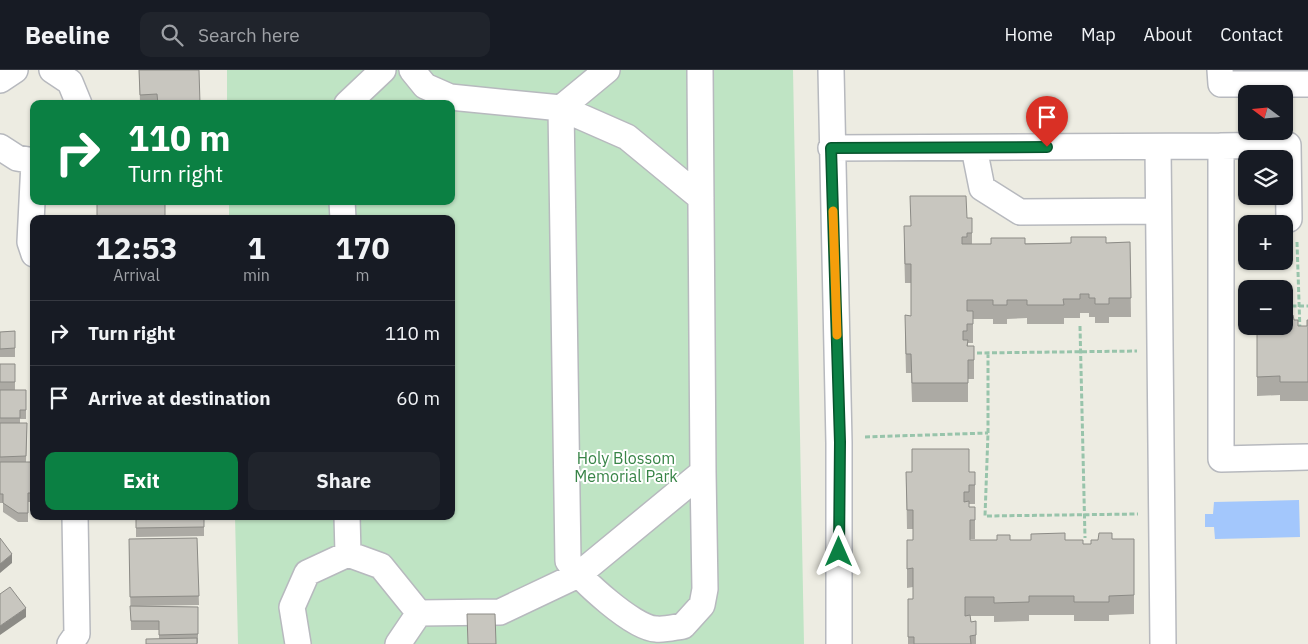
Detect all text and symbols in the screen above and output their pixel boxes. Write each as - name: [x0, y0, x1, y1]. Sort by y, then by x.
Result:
- search box: [140, 12, 490, 57]
- text: Beeline: [25, 19, 110, 51]
- icon: search: [158, 21, 186, 49]
- text: Search here: [198, 23, 300, 47]
- text: Home: [1005, 23, 1053, 46]
- text: Map: [1081, 23, 1116, 46]
- text: About: [1144, 23, 1192, 46]
- text: Contact: [1220, 23, 1283, 46]
- north arrow: [1238, 85, 1292, 140]
- map controls: [1238, 85, 1293, 335]
- pin: [1026, 96, 1068, 147]
- icon: arrive: [1033, 103, 1061, 131]
- text: 110 m: [128, 115, 231, 161]
- icon: right: [45, 120, 110, 185]
- button: layers: [1238, 150, 1293, 205]
- text: Turn right: [128, 159, 223, 188]
- button: +: [1238, 215, 1293, 270]
- text: 12:53: [96, 228, 177, 267]
- text: 1: [247, 228, 265, 267]
- text: 170: [335, 228, 389, 267]
- text: Arrival: [113, 265, 160, 285]
- text: min: [243, 265, 270, 285]
- text: m: [355, 265, 369, 285]
- button: −: [1238, 280, 1293, 335]
- icon: right: [45, 319, 73, 347]
- text: Turn right: [88, 321, 175, 345]
- text: 110 m: [385, 321, 440, 345]
- icon: arrive: [45, 384, 73, 412]
- text: Arrive at destination: [88, 386, 271, 410]
- text: 60 m: [396, 386, 440, 410]
- park label: Holy Blossom Memorial Park: [574, 448, 678, 486]
- button: Exit: [45, 452, 238, 510]
- button: Share: [248, 452, 440, 510]
- position arrow: [812, 525, 864, 577]

